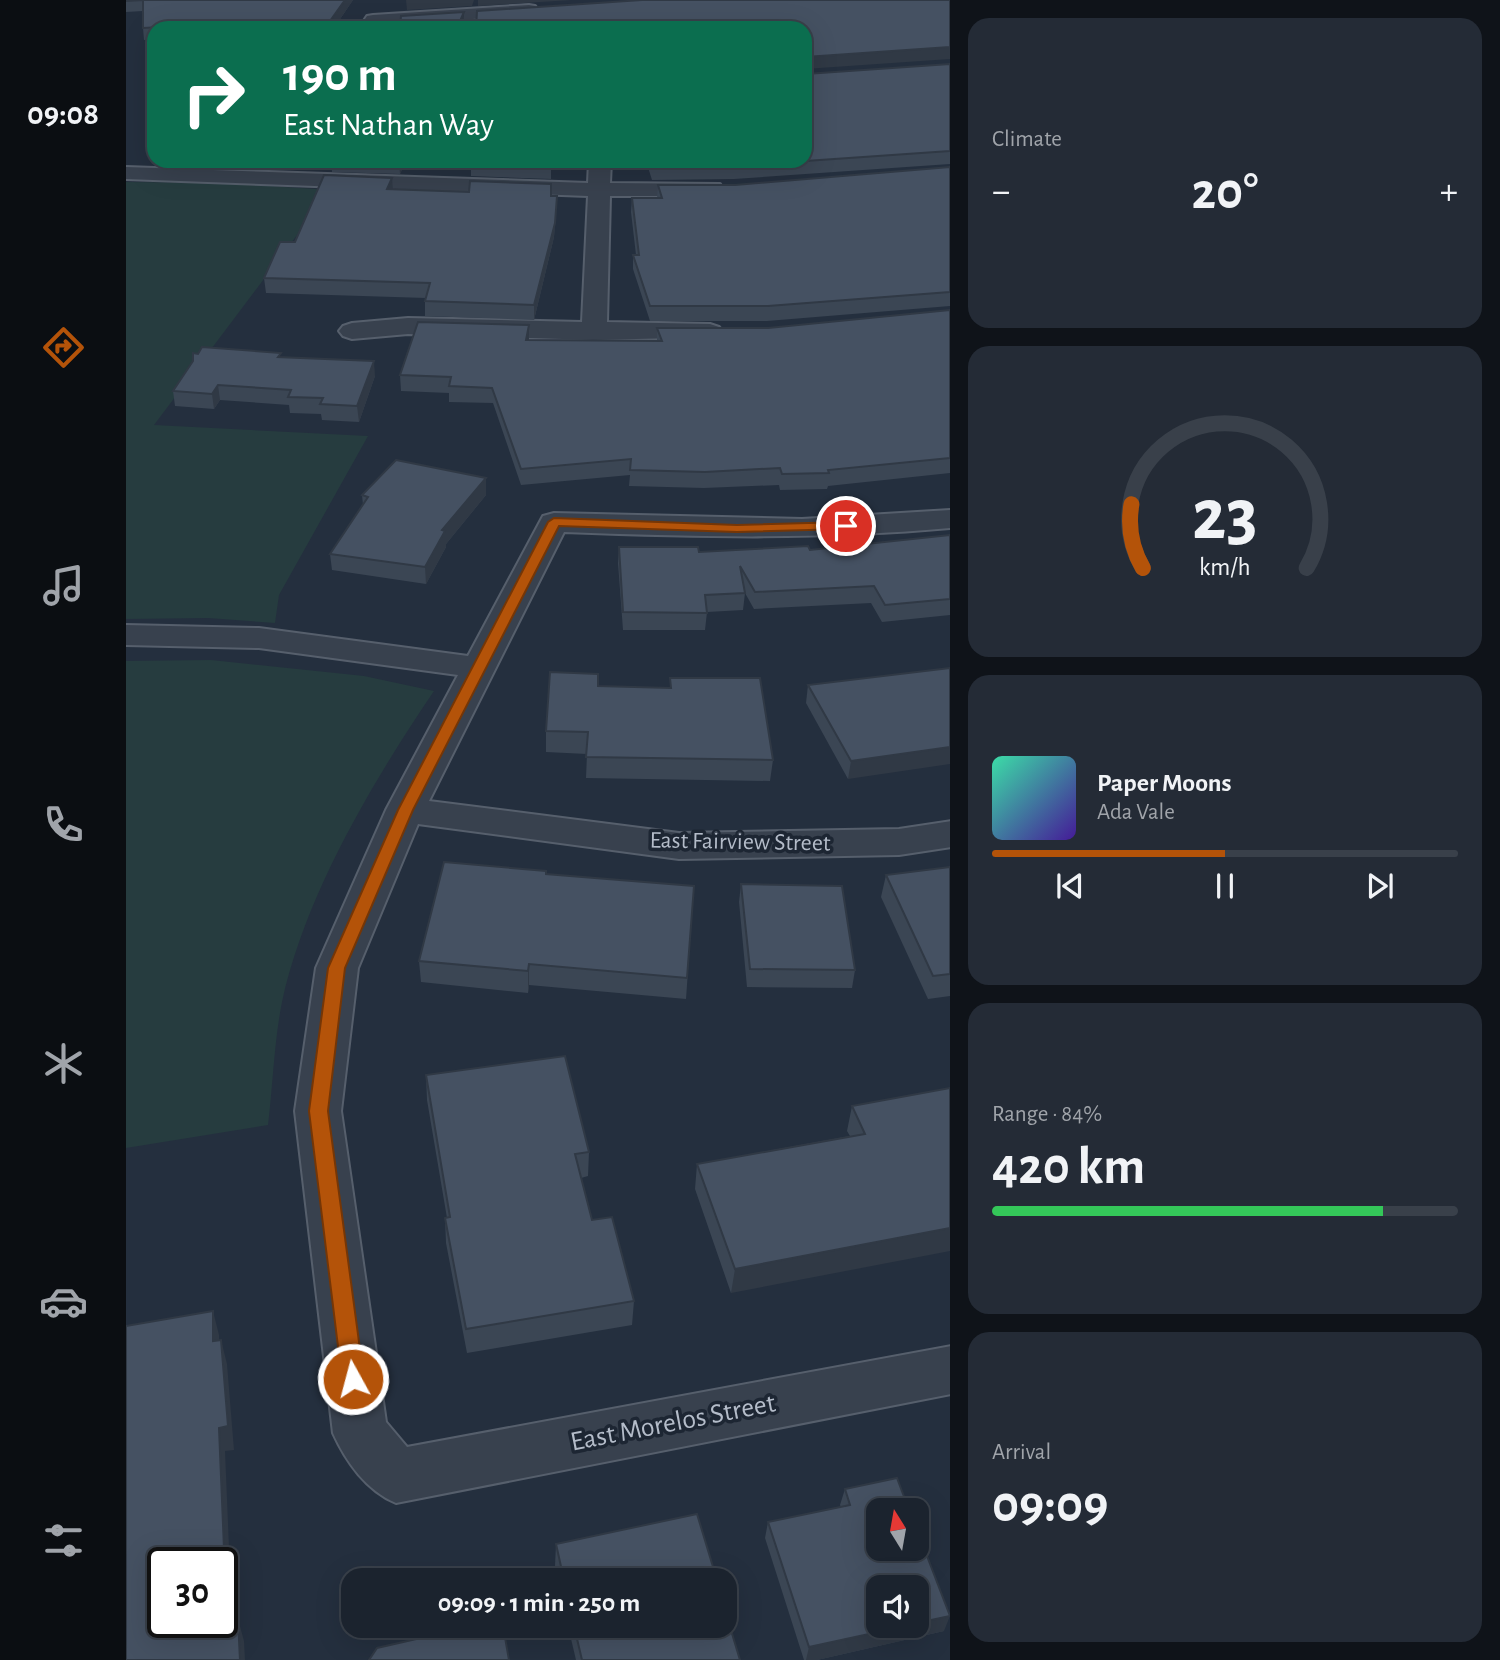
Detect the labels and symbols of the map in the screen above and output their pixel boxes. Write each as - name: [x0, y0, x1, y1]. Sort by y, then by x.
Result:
- pin: [816, 496, 876, 556]
- street label: East Fairview Street: [649, 828, 831, 856]
- position arrow: [316, 1342, 390, 1416]
- street label: East Morelos Street: [568, 1389, 778, 1457]
- north arrow: [866, 1498, 929, 1561]
- speed limit sign: 30: [147, 1547, 238, 1638]

